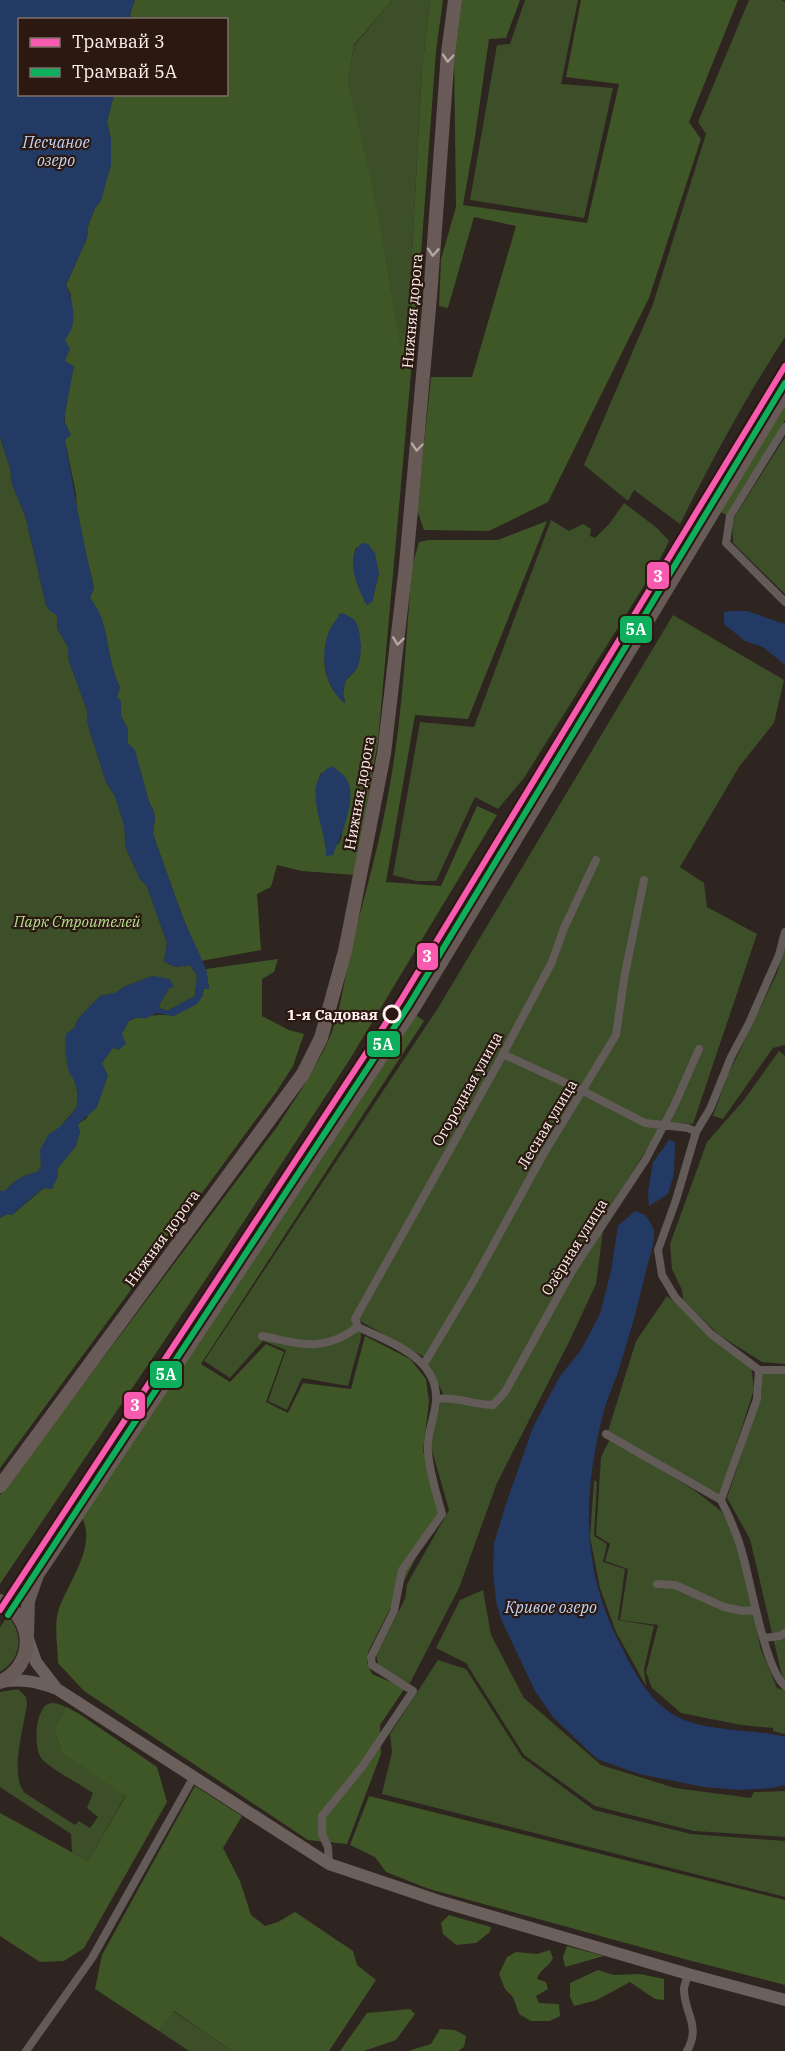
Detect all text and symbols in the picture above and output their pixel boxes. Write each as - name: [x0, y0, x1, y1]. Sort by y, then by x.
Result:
- legend: [18, 18, 228, 96]
- text: Трамвай 3: [72, 30, 165, 53]
- one-way arrow: [442, 53, 455, 63]
- text: Трамвай 5А: [72, 60, 178, 83]
- water label: Песчаное озеро: [21, 132, 90, 170]
- one-way arrow: [427, 248, 440, 257]
- street label: Нижняя дорога: [398, 253, 426, 369]
- one-way arrow: [411, 442, 424, 451]
- line badge: 3: [646, 561, 670, 590]
- text: 3: [653, 566, 663, 586]
- line badge: 5А: [619, 615, 653, 644]
- text: 5А: [626, 619, 646, 639]
- one-way arrow: [392, 636, 404, 645]
- street label: Нижняя дорога: [340, 735, 378, 851]
- park label: Парк Строителей: [13, 912, 141, 931]
- line badge: 3: [416, 942, 439, 971]
- text: 3: [422, 946, 432, 966]
- place label: 1-я Садовая: [287, 1005, 378, 1024]
- marker: 1-я Садовая: [383, 1005, 401, 1023]
- street label: Огородная улица: [428, 1028, 506, 1150]
- line badge: 5А: [366, 1030, 401, 1058]
- text: 5А: [373, 1034, 393, 1054]
- street label: Лесная улица: [513, 1076, 581, 1172]
- street label: Нижняя дорога: [120, 1186, 204, 1290]
- street label: Озёрная улица: [537, 1195, 611, 1299]
- line badge: 5А: [149, 1360, 183, 1389]
- text: 5А: [156, 1364, 176, 1384]
- line badge: 3: [123, 1391, 146, 1420]
- text: 3: [130, 1395, 140, 1415]
- water label: Кривое озеро: [504, 1597, 597, 1617]

